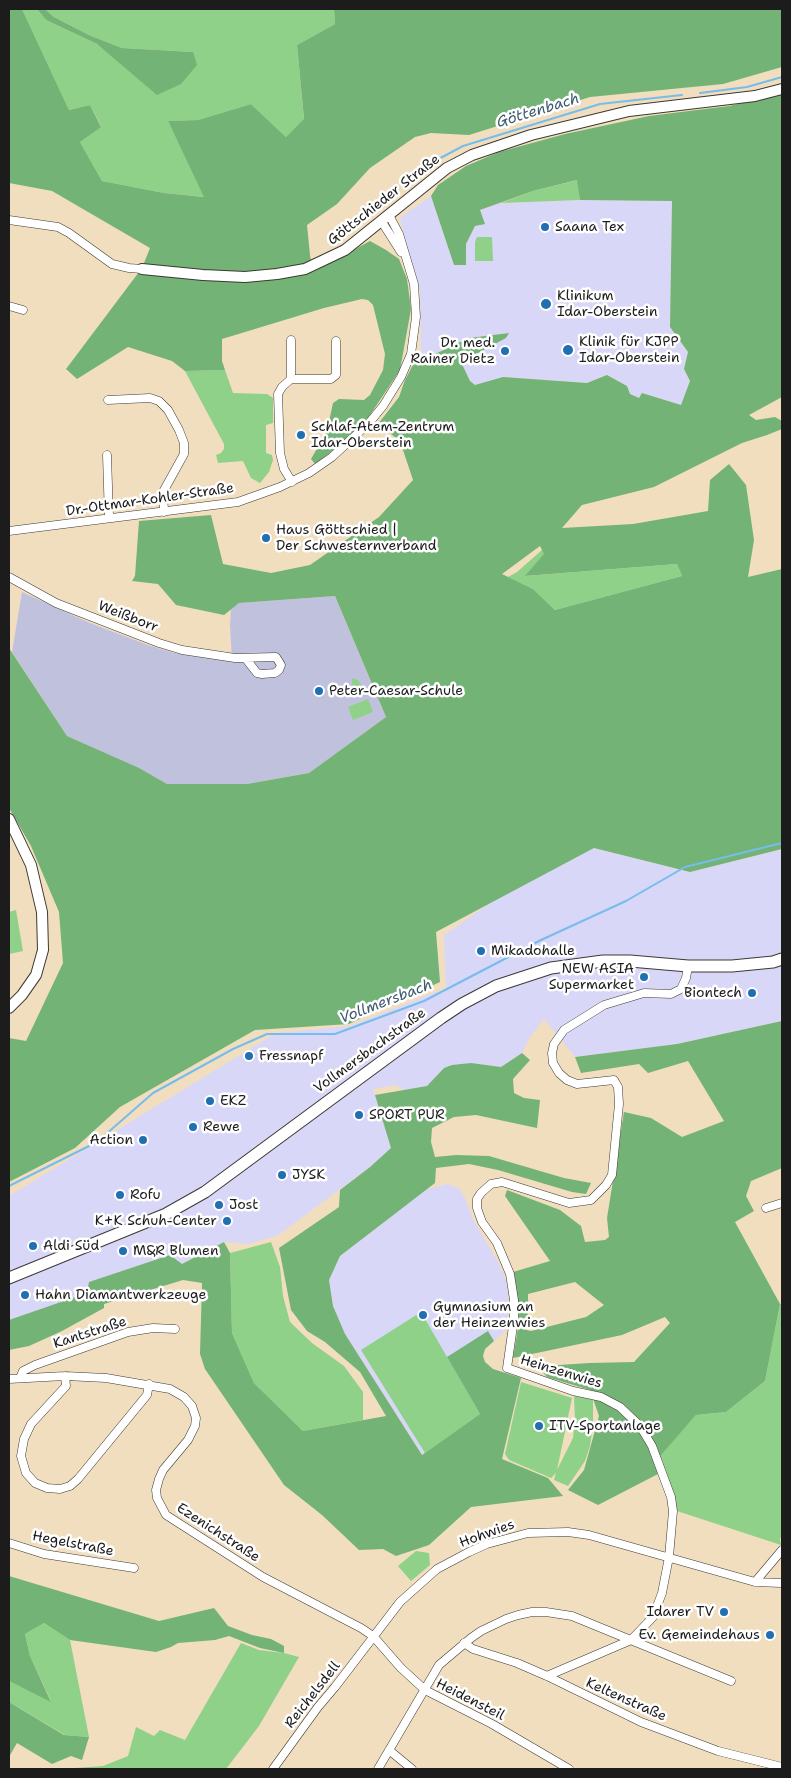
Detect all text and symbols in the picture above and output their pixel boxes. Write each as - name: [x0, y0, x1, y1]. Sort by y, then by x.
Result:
- water label: Göttenbach: [494, 90, 582, 132]
- street label: Göttschieder Straße: [325, 151, 443, 249]
- place label: Saana Tex: [555, 219, 624, 235]
- marker: Saana Tex: [539, 221, 551, 233]
- place label: Klinikum Idar-Oberstein: [557, 288, 657, 321]
- marker: Klinikum Idar-Oberstein: [539, 297, 553, 311]
- place label: Klinik für KJPP Idar-Oberstein: [579, 334, 679, 367]
- place label: Dr. med. Rainer Dietz: [410, 335, 495, 368]
- marker: Klinik für KJPP Idar-Oberstein: [561, 343, 575, 357]
- marker: Dr. med. Rainer Dietz: [499, 345, 511, 357]
- place label: Schlaf-Atem-Zentrum Idar-Oberstein: [311, 419, 454, 452]
- marker: Schlaf-Atem-Zentrum Idar-Oberstein: [295, 429, 307, 441]
- street label: Dr.-Ottmar-Kohler-Straße: [65, 480, 235, 520]
- place label: Haus Göttschied | Der Schwesternverband: [276, 522, 437, 554]
- marker: Haus Göttschied | Der Schwesternverband: [260, 532, 272, 544]
- street label: Weißborr: [95, 598, 161, 636]
- place label: Peter-Caesar-Schule: [329, 683, 463, 699]
- marker: Peter-Caesar-Schule: [313, 685, 325, 697]
- place label: Mikadohalle: [491, 943, 575, 959]
- marker: Mikadohalle: [475, 945, 487, 957]
- place label: NEW ASIA Supermarket: [549, 961, 634, 994]
- marker: NEW ASIA Supermarket: [638, 971, 650, 983]
- water label: Vollmersbach: [337, 976, 435, 1028]
- place label: Biontech: [684, 985, 742, 1001]
- marker: Biontech: [746, 987, 758, 999]
- street label: Vollmersbachstraße: [311, 1005, 429, 1097]
- place label: Fressnapf: [259, 1048, 323, 1064]
- marker: Fressnapf: [243, 1050, 255, 1062]
- place label: EKZ: [220, 1093, 246, 1109]
- marker: EKZ: [204, 1095, 216, 1107]
- place label: SPORT PUR: [369, 1107, 445, 1123]
- marker: SPORT PUR: [353, 1109, 365, 1121]
- place label: Rewe: [203, 1119, 240, 1135]
- marker: Rewe: [187, 1121, 199, 1133]
- place label: Action: [90, 1132, 133, 1148]
- marker: Action: [137, 1134, 149, 1146]
- place label: JYSK: [292, 1167, 325, 1183]
- marker: JYSK: [276, 1169, 288, 1181]
- place label: Rofu: [130, 1187, 161, 1203]
- marker: Rofu: [114, 1189, 126, 1201]
- place label: Jost: [229, 1197, 258, 1213]
- marker: Jost: [213, 1199, 225, 1211]
- place label: K+K Schuh-Center: [95, 1213, 217, 1229]
- marker: K+K Schuh-Center: [221, 1215, 233, 1227]
- place label: Aldi Süd: [43, 1238, 99, 1254]
- marker: Aldi Süd: [27, 1240, 39, 1252]
- place label: M&R Blumen: [133, 1243, 218, 1259]
- marker: M&R Blumen: [117, 1245, 129, 1257]
- place label: Hahn Diamantwerkzeuge: [35, 1287, 206, 1303]
- marker: Hahn Diamantwerkzeuge: [19, 1289, 31, 1301]
- place label: Gymnasium an der Heinzenwies: [433, 1299, 545, 1331]
- marker: Gymnasium an der Heinzenwies: [417, 1309, 429, 1321]
- street label: Kantstraße: [51, 1313, 129, 1353]
- street label: Heinzenwies: [518, 1352, 604, 1392]
- place label: ITV-Sportanlage: [549, 1418, 661, 1434]
- marker: ITV-Sportanlage: [533, 1420, 545, 1432]
- street label: Ezenichstraße: [173, 1500, 263, 1566]
- street label: Hohwies: [457, 1516, 517, 1552]
- street label: Hegelstraße: [31, 1528, 115, 1560]
- place label: Idarer TV: [647, 1604, 714, 1620]
- marker: Idarer TV: [718, 1606, 730, 1618]
- place label: Ev. Gemeindehaus: [638, 1627, 760, 1643]
- marker: Ev. Gemeindehaus: [764, 1629, 776, 1641]
- street label: Reichelsdell: [282, 1658, 344, 1732]
- street label: Keltenstraße: [583, 1675, 669, 1725]
- street label: Heidensteil: [433, 1676, 507, 1724]

